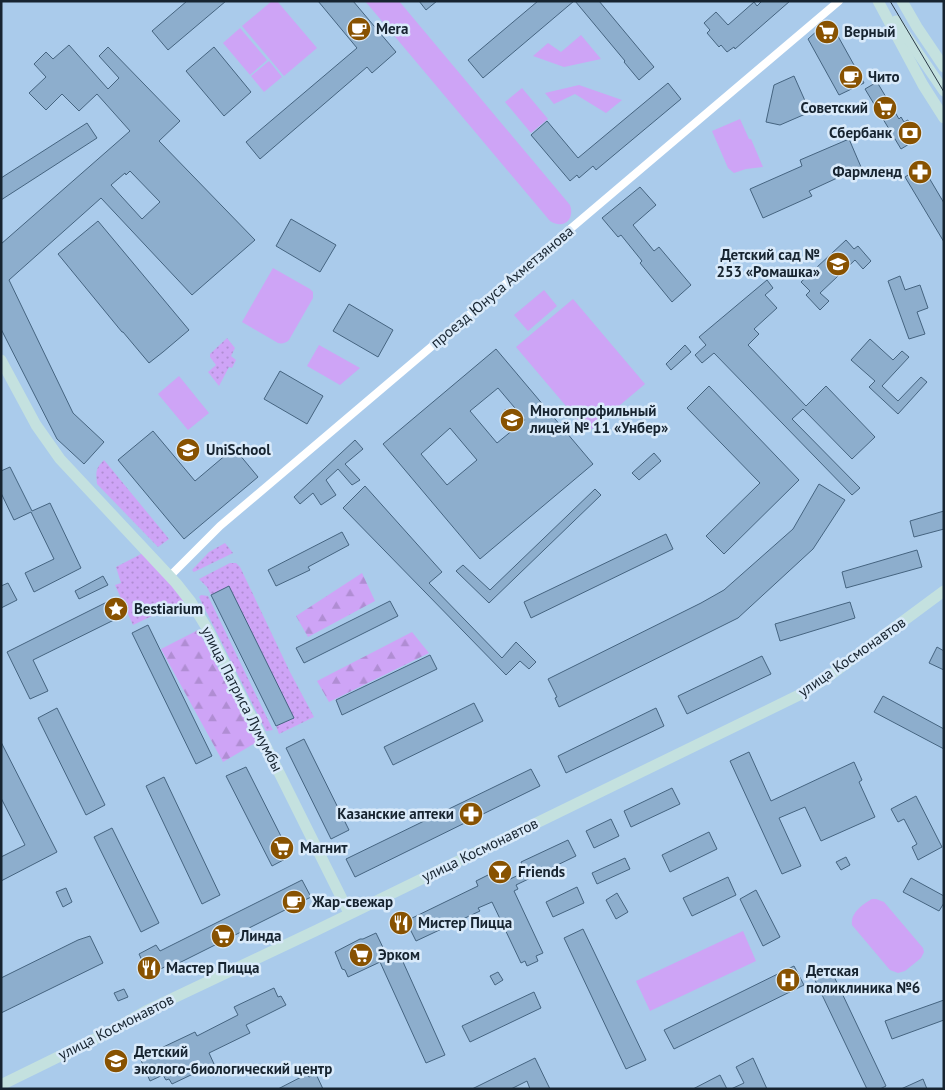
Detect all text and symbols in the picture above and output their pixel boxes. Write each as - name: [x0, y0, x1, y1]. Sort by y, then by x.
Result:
- cafe icon: Mera: [346, 16, 372, 42]
- place label: Mera: [376, 19, 408, 38]
- supermarket icon: Верный: [814, 19, 840, 45]
- place label: Верный: [844, 22, 895, 41]
- cafe icon: Чито: [838, 64, 864, 90]
- place label: Чито: [868, 67, 899, 86]
- supermarket icon: Советский: [872, 95, 898, 121]
- place label: Советский: [801, 98, 868, 117]
- bank icon: Сбербанк: [897, 120, 923, 146]
- place label: Сбербанк: [829, 123, 893, 142]
- pharmacy icon: Фармленд: [907, 159, 933, 185]
- place label: Фармленд: [833, 162, 902, 181]
- street label: проезд Юнуса Ахметзянова: [426, 221, 577, 352]
- place label: Детский сад № 253 «Ромашка»: [716, 245, 820, 281]
- school or university icon: Детский сад № 253 «Ромашка»: [825, 251, 851, 277]
- place label: Многопрофильный лицей № 11 «Унбер»: [529, 401, 668, 437]
- school or university icon: Многопрофильный лицей № 11 «Унбер»: [499, 407, 525, 433]
- school or university icon: UniSchool: [175, 437, 201, 463]
- place label: UniSchool: [206, 440, 271, 459]
- place icon: Bestiarium: [103, 596, 129, 622]
- place label: Bestiarium: [134, 599, 203, 618]
- street label: улица Космонавтов: [794, 612, 909, 701]
- street label: улица Патриса Лумумбы: [198, 623, 287, 775]
- pharmacy icon: Казанские аптеки: [458, 801, 484, 827]
- place label: Казанские аптеки: [337, 804, 454, 823]
- street label: улица Космонавтов: [418, 813, 541, 886]
- supermarket icon: Магнит: [269, 835, 295, 861]
- place label: Магнит: [300, 838, 348, 857]
- bar icon: Friends: [487, 859, 513, 885]
- place label: Friends: [518, 862, 565, 881]
- cafe icon: Жар-свежар: [281, 889, 307, 915]
- place label: Жар-свежар: [311, 892, 393, 911]
- restaurant icon: Мистер Пицца: [388, 910, 414, 936]
- place label: Мистер Пицца: [418, 913, 512, 932]
- supermarket icon: Линда: [210, 923, 236, 949]
- place label: Линда: [239, 926, 282, 945]
- supermarket icon: Эрком: [348, 942, 374, 968]
- place label: Эрком: [378, 945, 420, 964]
- restaurant icon: Мастер Пицца: [136, 955, 162, 981]
- place label: Мастер Пицца: [166, 958, 260, 977]
- place label: Детская поликлиника №6: [806, 961, 920, 997]
- hospital icon: Детская поликлиника №6: [775, 967, 801, 993]
- street label: улица Космонавтов: [55, 989, 177, 1064]
- place label: Детский эколого-биологический центр: [134, 1042, 332, 1078]
- school or university icon: Детский эколого-биологический центр: [103, 1048, 129, 1074]

